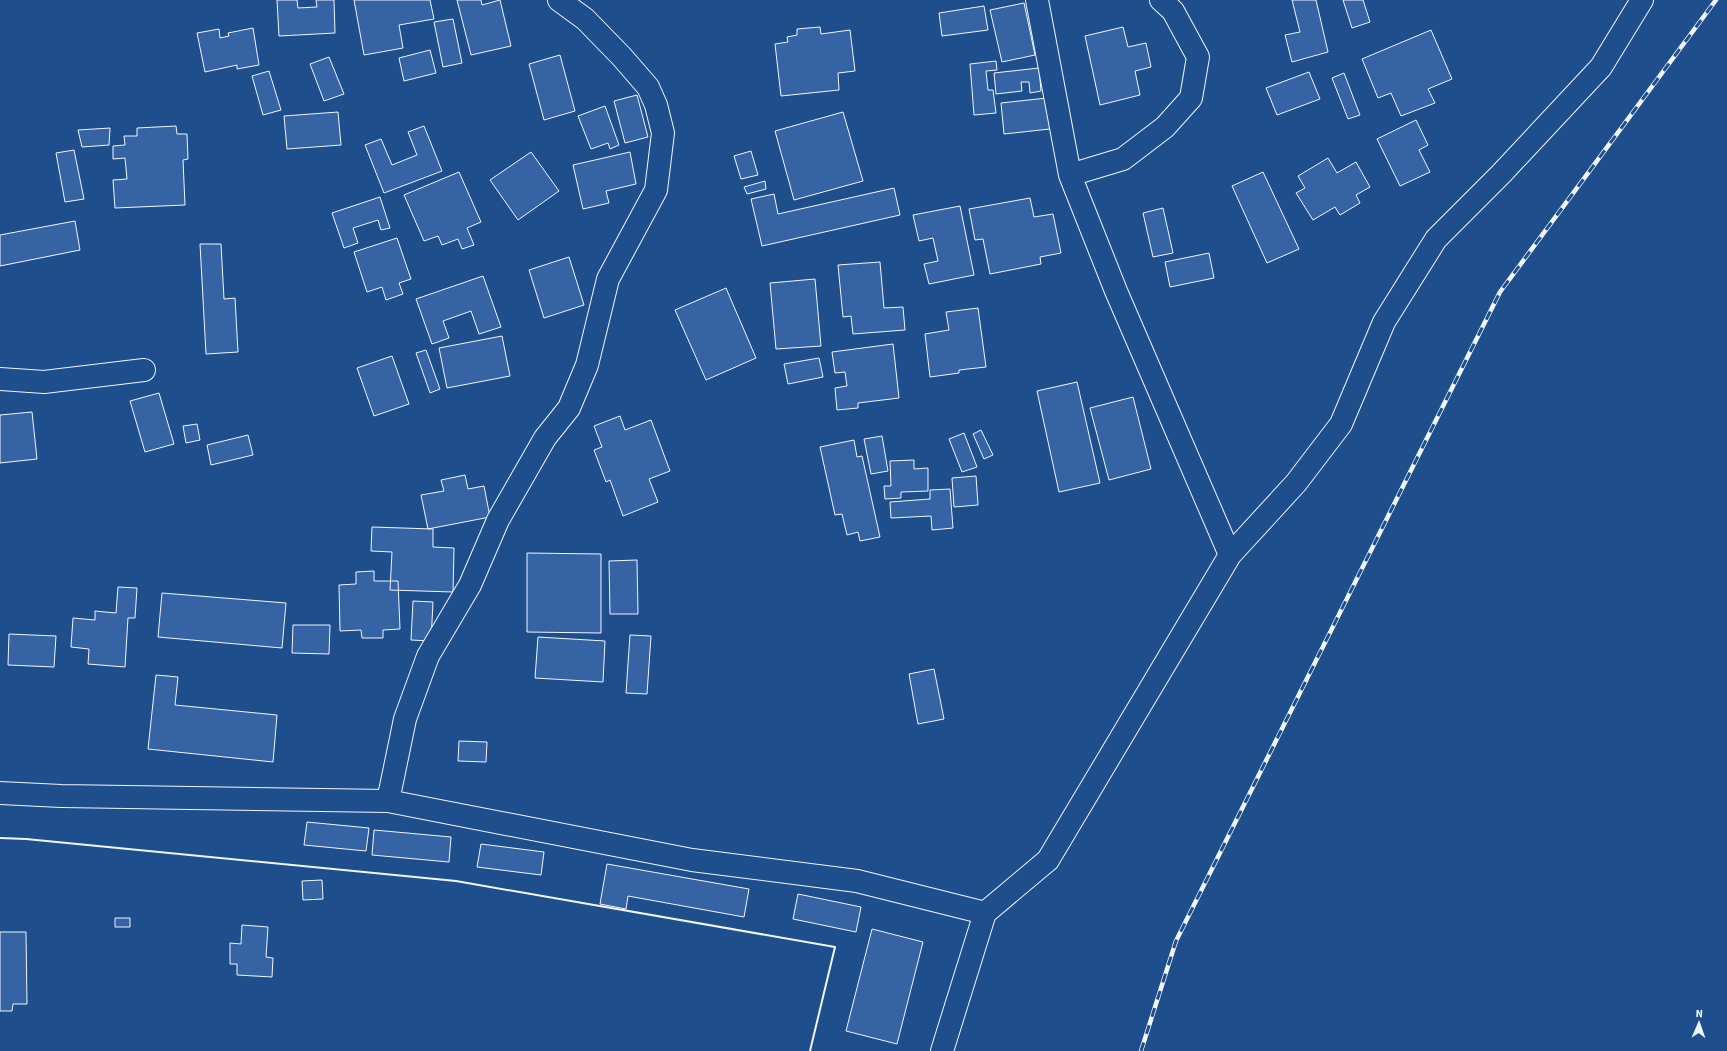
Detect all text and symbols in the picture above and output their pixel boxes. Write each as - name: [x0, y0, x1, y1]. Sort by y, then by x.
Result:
- north arrow: [1679, 1003, 1719, 1043]
- text: N: [1695, 1006, 1703, 1021]

